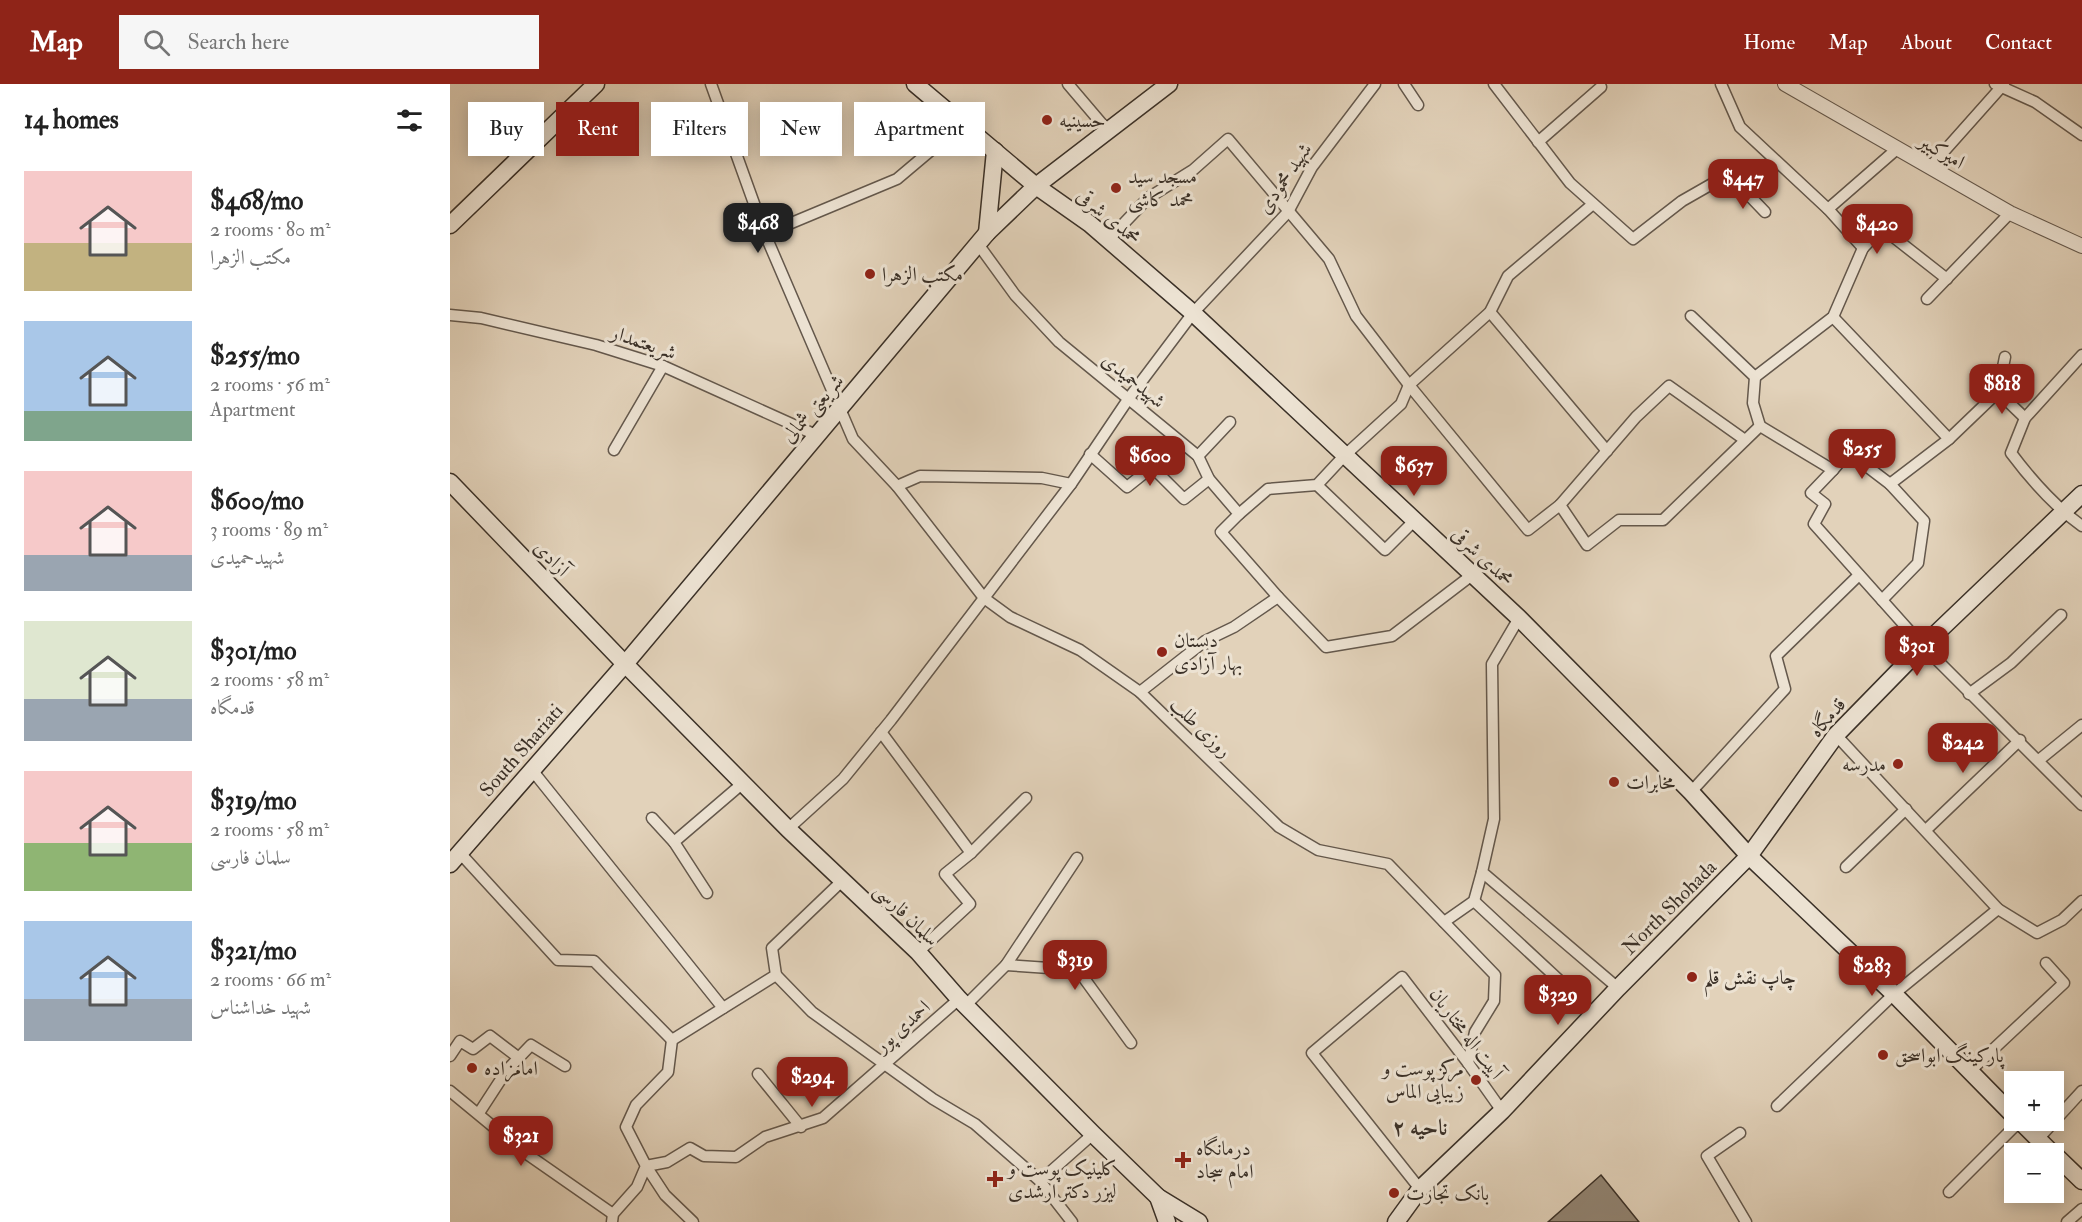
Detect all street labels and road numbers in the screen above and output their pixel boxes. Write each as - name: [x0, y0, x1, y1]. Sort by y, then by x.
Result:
- street label: امیرکبیر: [1912, 127, 1969, 175]
- street label: شهید محمودی: [1252, 138, 1317, 219]
- street label: محمدی شرقی: [1071, 183, 1146, 251]
- street label: شریعتمدار: [606, 319, 680, 366]
- street label: شهیدحمیدی: [1097, 347, 1171, 414]
- street label: شریعتی شمالی: [776, 369, 851, 449]
- street label: محمدی شرقی: [1446, 521, 1519, 592]
- street label: آزادی: [528, 535, 577, 584]
- street label: روزی طلب: [1164, 692, 1237, 764]
- street label: قدمگاه: [1802, 692, 1852, 742]
- street label: South Shariati: [474, 699, 568, 802]
- street label: North Shohada: [1617, 854, 1722, 960]
- street label: سلمان فارسی: [867, 877, 944, 953]
- street label: آییت اله مختاریان: [1424, 982, 1511, 1086]
- street label: احمدی پور: [868, 995, 937, 1061]

